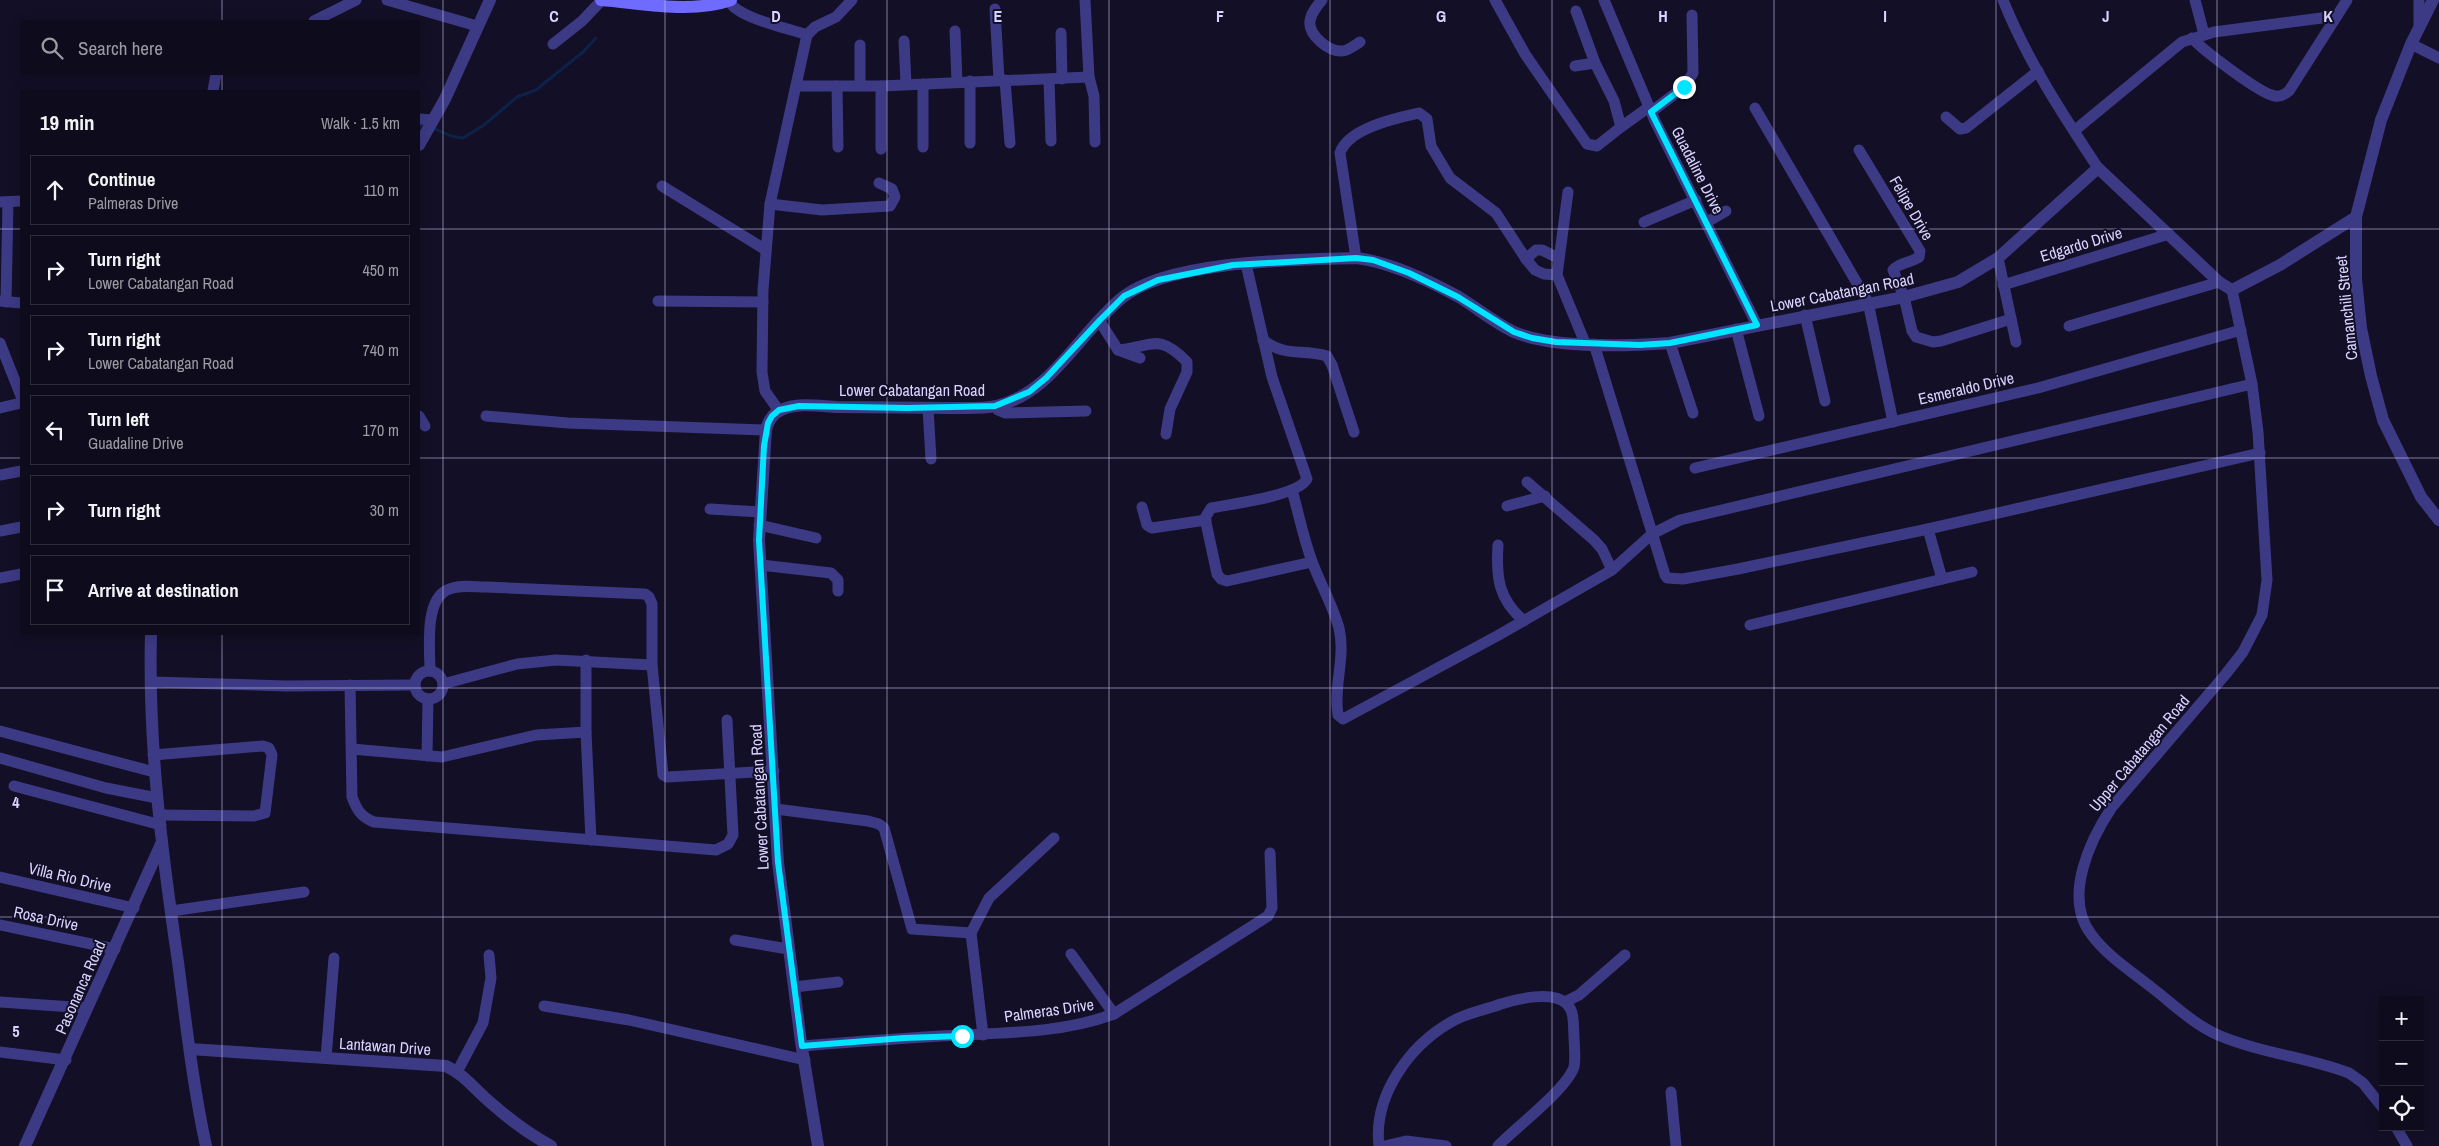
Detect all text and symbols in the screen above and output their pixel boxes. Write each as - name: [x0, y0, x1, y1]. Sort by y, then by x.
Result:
- text: C: [549, 5, 559, 27]
- text: D: [771, 5, 781, 27]
- text: E: [994, 5, 1003, 27]
- text: F: [1216, 5, 1224, 27]
- text: G: [1436, 5, 1446, 27]
- text: H: [1658, 5, 1668, 27]
- text: I: [1883, 5, 1887, 27]
- text: J: [2102, 5, 2110, 27]
- text: K: [2323, 5, 2333, 27]
- search box: [20, 20, 420, 75]
- icon: search: [38, 34, 66, 62]
- text: Search here: [78, 35, 163, 61]
- route end: [1673, 76, 1696, 99]
- text: 19 min: [40, 108, 95, 137]
- text: Walk · 1.5 km: [321, 112, 400, 134]
- street label: Guadaline Drive: [1667, 122, 1729, 218]
- text: Continue: [88, 166, 156, 192]
- street label: Felipe Drive: [1885, 172, 1939, 244]
- icon: ahead: [41, 176, 69, 204]
- text: 110 m: [363, 179, 399, 201]
- text: Palmeras Drive: [88, 192, 178, 214]
- street label: Edgardo Drive: [2037, 221, 2125, 267]
- text: Turn right: [88, 246, 160, 272]
- street label: Camanchili Street: [2330, 254, 2362, 361]
- icon: right: [41, 256, 69, 284]
- text: 450 m: [363, 259, 399, 281]
- street label: Lower Cabatangan Road: [1768, 267, 1916, 317]
- text: Lower Cabatangan Road: [88, 272, 234, 294]
- text: Turn right: [88, 326, 160, 352]
- icon: right: [41, 336, 69, 364]
- text: 740 m: [363, 339, 399, 361]
- text: Lower Cabatangan Road: [88, 352, 234, 374]
- street label: Esmeraldo Drive: [1916, 366, 2016, 410]
- street label: Lower Cabatangan Road: [839, 379, 985, 401]
- text: Turn left: [88, 406, 149, 432]
- icon: left: [41, 416, 69, 444]
- text: 170 m: [363, 419, 399, 441]
- text: Guadaline Drive: [88, 432, 184, 454]
- icon: right: [41, 496, 69, 524]
- text: Turn right: [88, 497, 160, 523]
- text: 30 m: [370, 499, 399, 521]
- icon: arrive: [41, 576, 69, 604]
- text: Arrive at destination: [88, 577, 239, 603]
- street label: Upper Cabatangan Road: [2084, 690, 2194, 816]
- street label: Lower Cabatangan Road: [744, 724, 774, 870]
- text: 4: [12, 791, 20, 813]
- street label: Villa Rio Drive: [26, 857, 114, 897]
- street label: Rosa Drive: [12, 900, 80, 936]
- street label: Pasonanca Road: [49, 937, 111, 1037]
- street label: Palmeras Drive: [1003, 993, 1095, 1027]
- map controls: [2379, 996, 2424, 1131]
- button: +: [2379, 996, 2424, 1041]
- text: 5: [12, 1020, 20, 1042]
- route start: [951, 1025, 974, 1048]
- street label: Lantawan Drive: [338, 1032, 432, 1060]
- button: −: [2379, 1041, 2424, 1086]
- button: locate: [2379, 1086, 2424, 1131]

